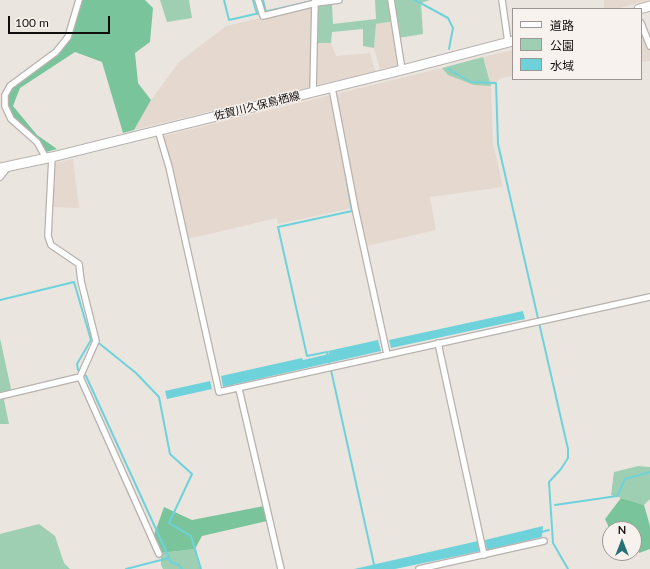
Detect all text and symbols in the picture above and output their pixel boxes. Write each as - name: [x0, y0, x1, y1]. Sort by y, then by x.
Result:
- scale bar: [10, 8, 112, 34]
- legend: [512, 8, 642, 80]
- text: 100 m: [15, 15, 49, 30]
- text: 道路: [550, 18, 574, 33]
- text: 公園: [550, 38, 574, 53]
- text: 水域: [550, 58, 574, 73]
- street label: 佐賀川久保鳥栖線: [213, 89, 301, 123]
- north arrow: [602, 521, 642, 561]
- text: N: [618, 523, 626, 536]

